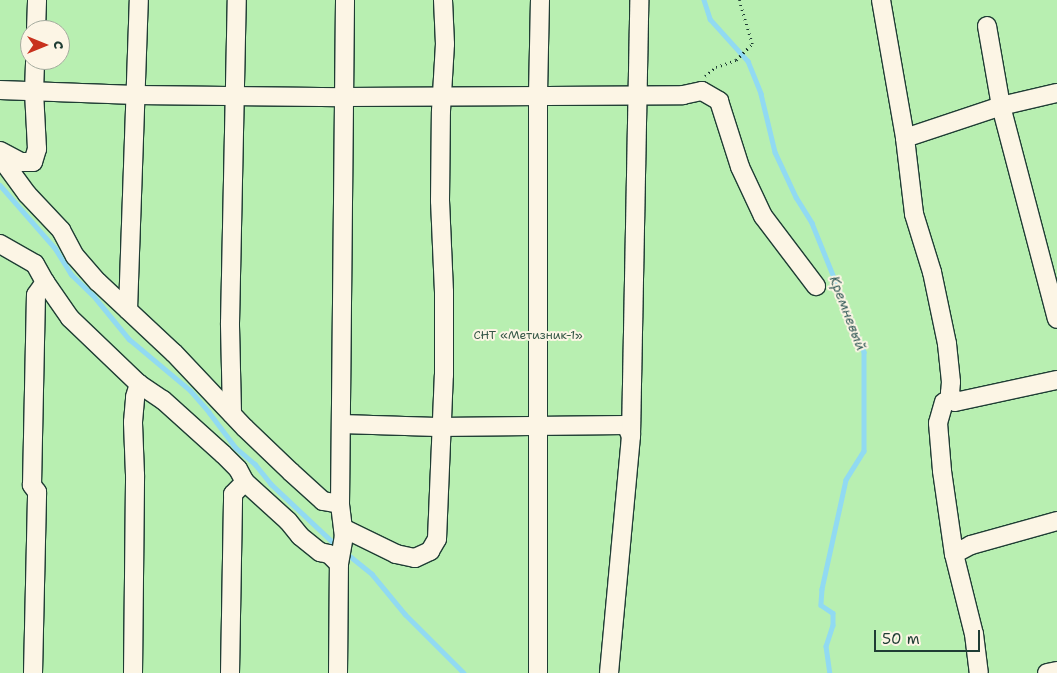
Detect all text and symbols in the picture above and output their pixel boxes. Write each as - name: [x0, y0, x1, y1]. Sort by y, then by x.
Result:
- north arrow: [20, 20, 70, 70]
- text: С: [50, 41, 68, 49]
- water label: Кремневый: [826, 273, 870, 353]
- park label: СНТ «Метизник-1»: [473, 329, 583, 343]
- scale bar: [877, 620, 983, 652]
- text: 50 m: [882, 629, 920, 649]

